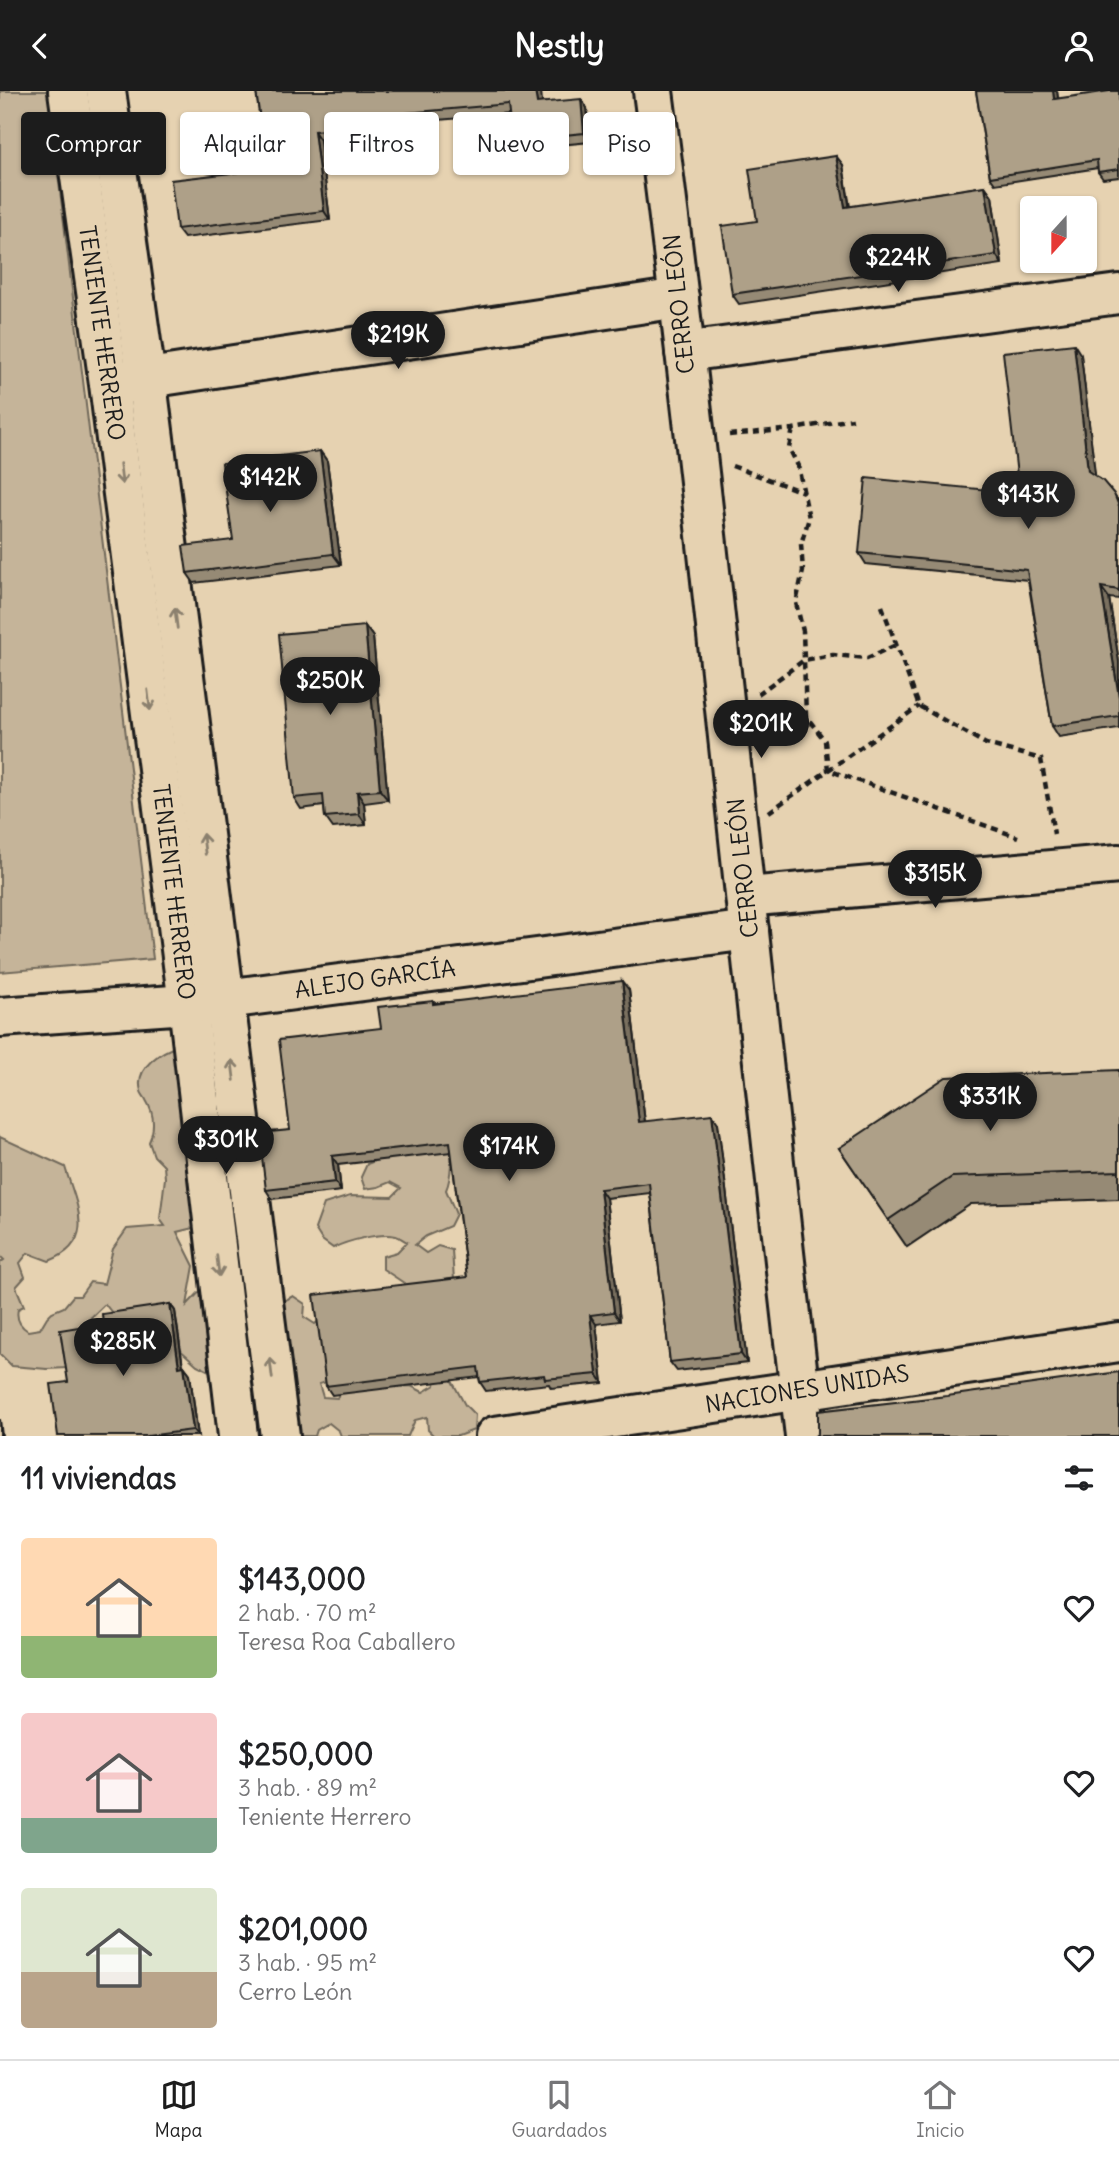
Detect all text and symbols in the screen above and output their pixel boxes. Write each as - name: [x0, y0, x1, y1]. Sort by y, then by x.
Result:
- text: Nestly: [515, 25, 604, 66]
- icon: back: [21, 27, 59, 65]
- icon: person: [1060, 27, 1098, 65]
- chip: Comprar: [21, 112, 166, 175]
- chip: Alquilar: [180, 112, 310, 175]
- chip: Filtros: [324, 112, 439, 175]
- chip: Nuevo: [453, 112, 569, 175]
- chip: Piso: [583, 112, 675, 175]
- north arrow: [1020, 196, 1097, 273]
- map controls: [1020, 196, 1097, 273]
- street label: TENIENTE HERRERO: [73, 223, 132, 442]
- street label: CERRO LEÓN: [657, 233, 700, 375]
- pin: $224K: [849, 235, 947, 294]
- text: $224K: [865, 242, 931, 271]
- pin: $219K: [349, 311, 447, 371]
- text: $219K: [367, 319, 429, 348]
- pin: $142K: [221, 455, 319, 514]
- one-way arrow: [114, 462, 127, 485]
- text: $142K: [239, 462, 301, 491]
- pin: $143K: [979, 471, 1077, 531]
- text: $143K: [997, 479, 1059, 508]
- one-way arrow: [170, 607, 183, 630]
- pin: $250K: [281, 657, 379, 717]
- text: $250K: [296, 665, 364, 694]
- one-way arrow: [143, 688, 156, 711]
- pin: $201K: [712, 701, 810, 760]
- text: $201K: [729, 708, 793, 737]
- street label: TENIENTE HERRERO: [147, 782, 202, 1001]
- street label: CERRO LEÓN: [721, 797, 764, 939]
- one-way arrow: [198, 833, 211, 856]
- pin: $315K: [886, 851, 984, 910]
- text: $315K: [904, 858, 966, 887]
- street label: ALEJO GARCÍA: [293, 953, 457, 1004]
- one-way arrow: [226, 1059, 239, 1082]
- pin: $331K: [941, 1073, 1039, 1133]
- text: $331K: [959, 1081, 1021, 1110]
- pin: $301K: [177, 1117, 275, 1176]
- pin: $174K: [460, 1123, 558, 1183]
- text: $301K: [194, 1124, 258, 1153]
- text: $174K: [479, 1131, 539, 1160]
- one-way arrow: [212, 1254, 225, 1277]
- pin: $285K: [74, 1319, 172, 1378]
- text: $285K: [90, 1326, 156, 1355]
- one-way arrow: [265, 1357, 278, 1380]
- street label: NACIONES UNIDAS: [703, 1358, 911, 1419]
- text: 11 viviendas: [21, 1459, 176, 1497]
- icon: filters: [1060, 1459, 1098, 1497]
- text: $143,000: [238, 1560, 366, 1598]
- icon: home: [77, 1566, 161, 1650]
- icon: heart: [1060, 1589, 1098, 1627]
- text: 2 hab. · 70 m²: [238, 1598, 377, 1627]
- text: Teresa Roa Caballero: [238, 1627, 456, 1656]
- text: $250,000: [238, 1735, 374, 1773]
- icon: home: [77, 1741, 161, 1825]
- icon: heart: [1060, 1764, 1098, 1802]
- text: 3 hab. · 89 m²: [238, 1773, 377, 1802]
- text: Teniente Herrero: [238, 1802, 412, 1831]
- text: $201,000: [238, 1910, 368, 1948]
- icon: home: [77, 1916, 161, 2000]
- icon: heart: [1060, 1939, 1098, 1977]
- text: 3 hab. · 95 m²: [238, 1948, 377, 1977]
- text: Cerro León: [238, 1977, 352, 2006]
- tab: Mapa: [155, 2076, 202, 2142]
- tab: Guardados: [512, 2076, 607, 2142]
- tab: Inicio: [916, 2076, 964, 2142]

